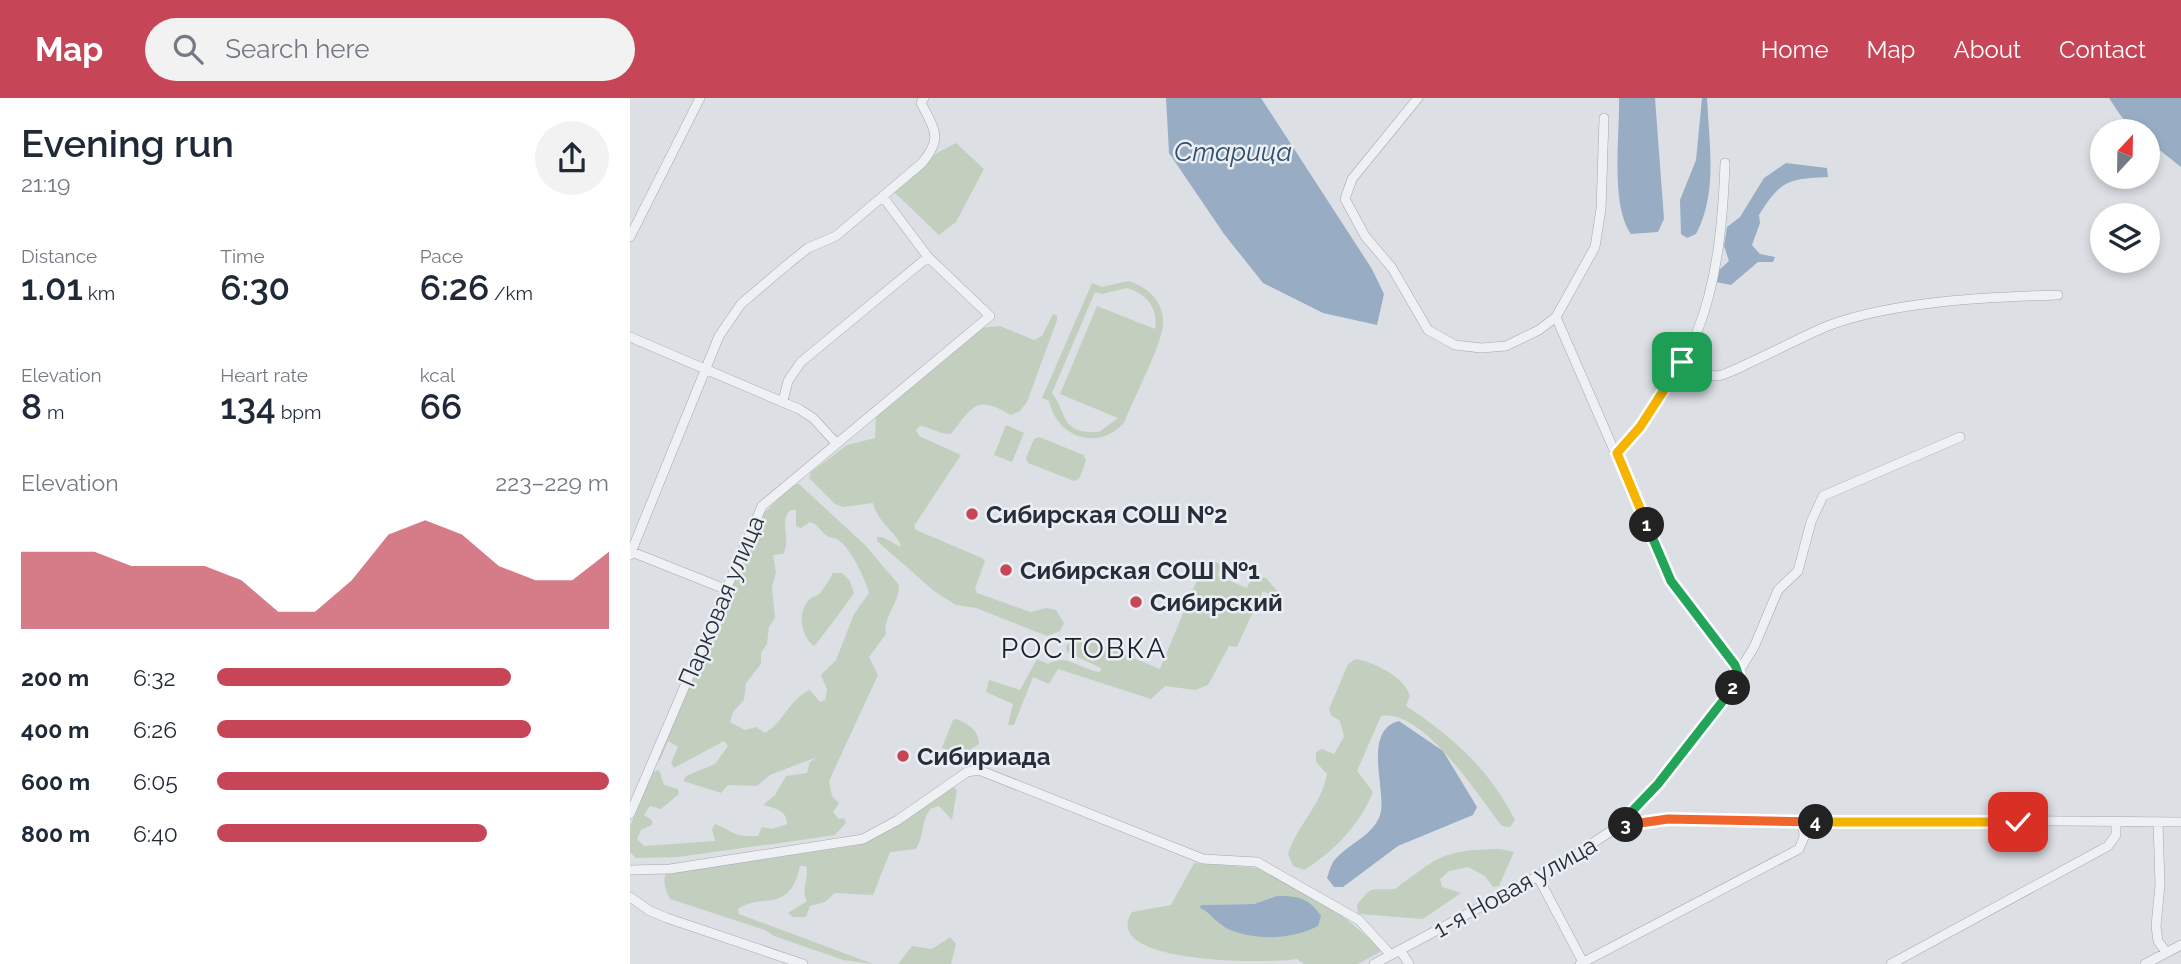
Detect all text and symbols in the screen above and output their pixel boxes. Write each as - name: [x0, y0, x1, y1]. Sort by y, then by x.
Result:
- search box: [145, 18, 635, 81]
- text: Map: [35, 30, 103, 69]
- icon: search: [169, 30, 207, 68]
- text: Search here: [225, 34, 370, 64]
- text: Home: [1761, 35, 1829, 64]
- text: Map: [1867, 35, 1915, 64]
- text: About: [1953, 35, 2021, 64]
- text: Contact: [2059, 35, 2146, 64]
- north arrow: [2090, 119, 2160, 189]
- map controls: [2090, 119, 2160, 273]
- text: Evening run: [21, 121, 234, 166]
- button: share: [535, 121, 609, 195]
- water label: Старица: [1174, 137, 1292, 167]
- text: 21:19: [21, 170, 70, 197]
- button: layers: [2090, 203, 2160, 273]
- text: Distance: [21, 245, 97, 267]
- text: Time: [220, 245, 265, 267]
- text: Pace: [420, 245, 463, 267]
- text: 1.01: [21, 267, 83, 308]
- text: 6:30: [220, 267, 290, 308]
- text: 6:26: [420, 267, 489, 308]
- text: km: [83, 282, 115, 304]
- text: /km: [489, 282, 533, 304]
- pin: [1652, 332, 1712, 392]
- icon: arrive: [1663, 343, 1701, 381]
- text: Elevation: [21, 364, 102, 386]
- text: Heart rate: [220, 364, 308, 386]
- text: kcal: [420, 364, 455, 386]
- text: 8: [21, 386, 42, 427]
- text: 134: [220, 386, 276, 427]
- text: 66: [420, 386, 462, 427]
- text: m: [42, 401, 64, 423]
- text: bpm: [276, 401, 322, 423]
- text: Elevation: [21, 469, 119, 496]
- text: 223–229 m: [495, 469, 609, 496]
- place label: Сибирская СОШ №2: [986, 500, 1227, 529]
- marker: Сибирская СОШ №2: [964, 506, 980, 522]
- pin: 1: [1630, 508, 1664, 542]
- street label: Парковая улица: [672, 511, 770, 691]
- text: 1: [1642, 513, 1651, 535]
- place label: Сибирская СОШ №1: [1020, 556, 1260, 585]
- marker: Сибирская СОШ №1: [998, 562, 1014, 578]
- place label: Сибирский: [1150, 588, 1283, 617]
- marker: Сибирский: [1128, 594, 1144, 610]
- district label: РОСТОВКА: [1001, 632, 1167, 665]
- text: 200 m: [21, 664, 89, 691]
- text: 6:32: [133, 664, 175, 691]
- pin: 2: [1716, 670, 1750, 706]
- text: 2: [1727, 676, 1738, 698]
- text: 400 m: [21, 716, 89, 743]
- text: 6:26: [133, 716, 177, 743]
- place label: Сибириада: [917, 742, 1051, 771]
- marker: Сибириада: [895, 748, 911, 764]
- text: 600 m: [21, 768, 90, 795]
- text: 6:05: [133, 768, 178, 795]
- pin: [1988, 792, 2048, 852]
- icon: check: [1999, 803, 2037, 841]
- pin: 4: [1798, 804, 1834, 840]
- pin: 3: [1608, 808, 1644, 842]
- text: 4: [1810, 810, 1821, 832]
- text: 3: [1620, 813, 1631, 835]
- text: 800 m: [21, 820, 90, 847]
- text: 6:40: [133, 820, 178, 847]
- street label: 1-я Новая улица: [1428, 830, 1602, 944]

